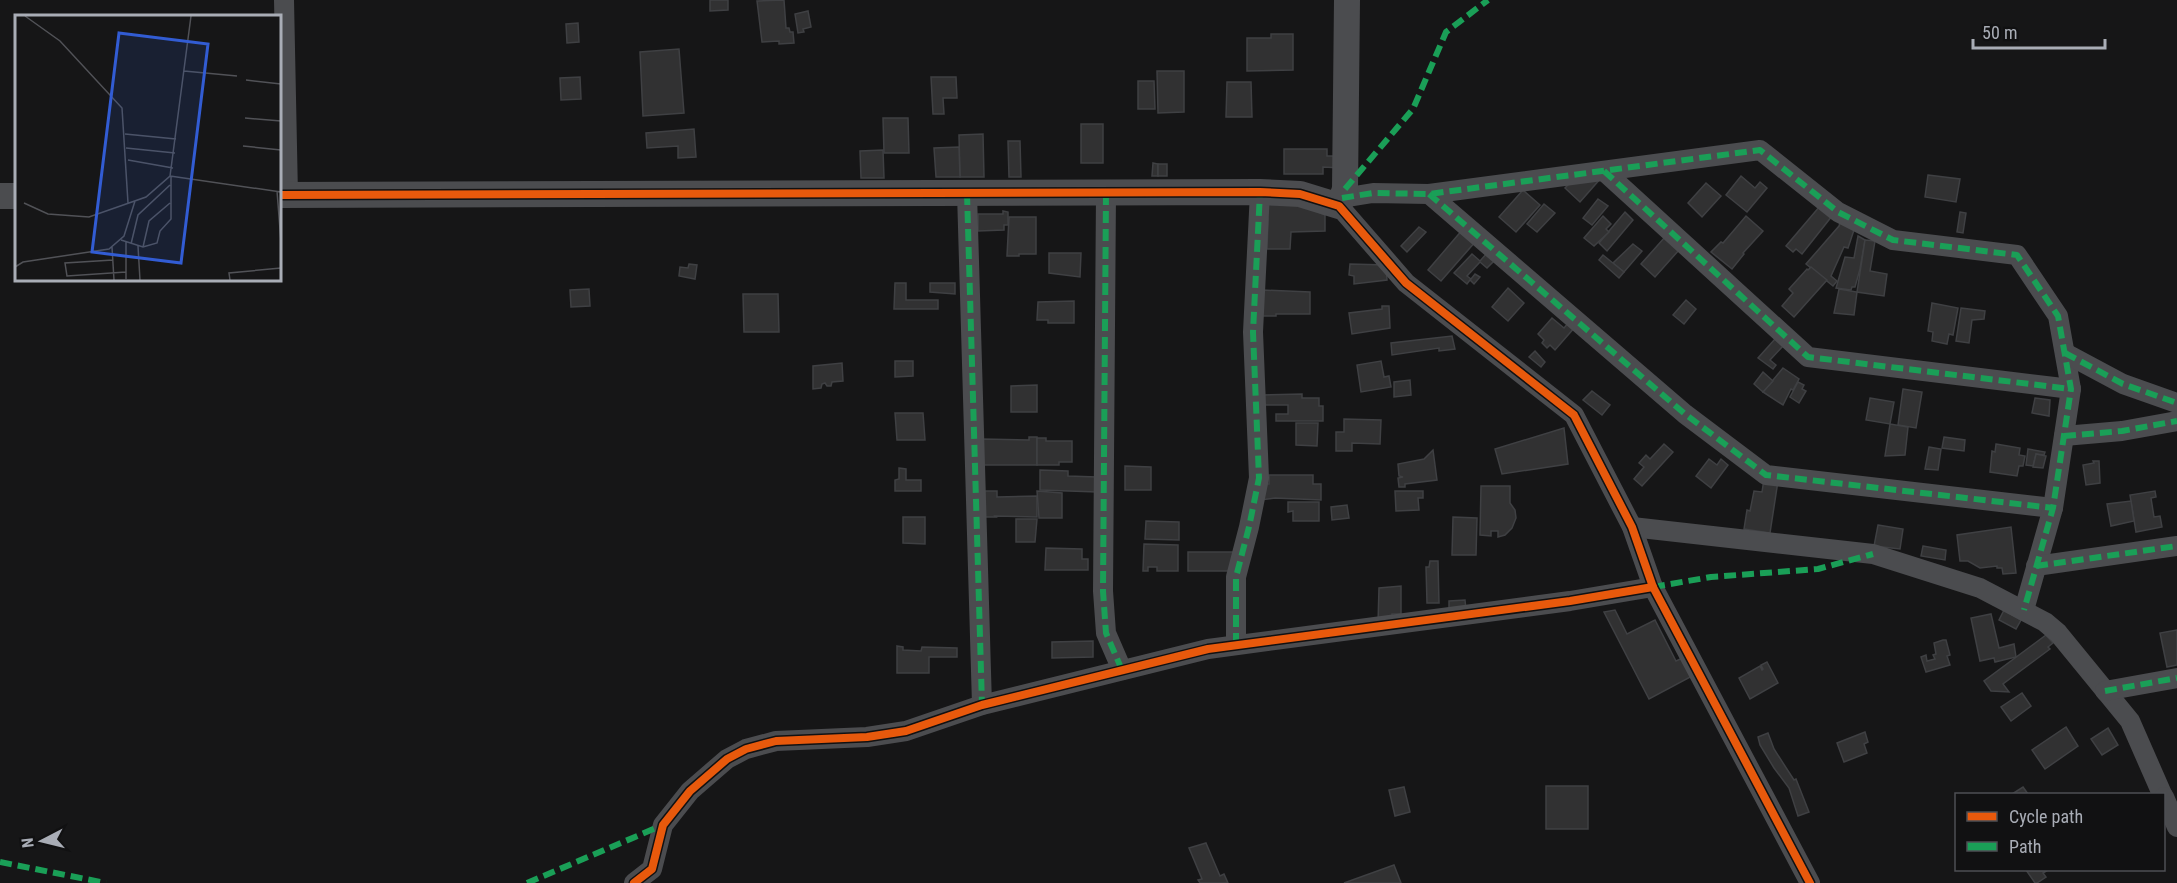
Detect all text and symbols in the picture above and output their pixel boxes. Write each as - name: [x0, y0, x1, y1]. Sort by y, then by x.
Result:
- scale bar: [1973, 12, 2105, 50]
- inset map: [15, 15, 280, 280]
- text: 50 m: [1982, 22, 2017, 43]
- legend: [1955, 793, 2165, 871]
- text: Cycle path: [2009, 806, 2083, 827]
- north arrow: [12, 811, 72, 871]
- text: Path: [2009, 836, 2042, 857]
- text: N: [18, 837, 38, 849]

